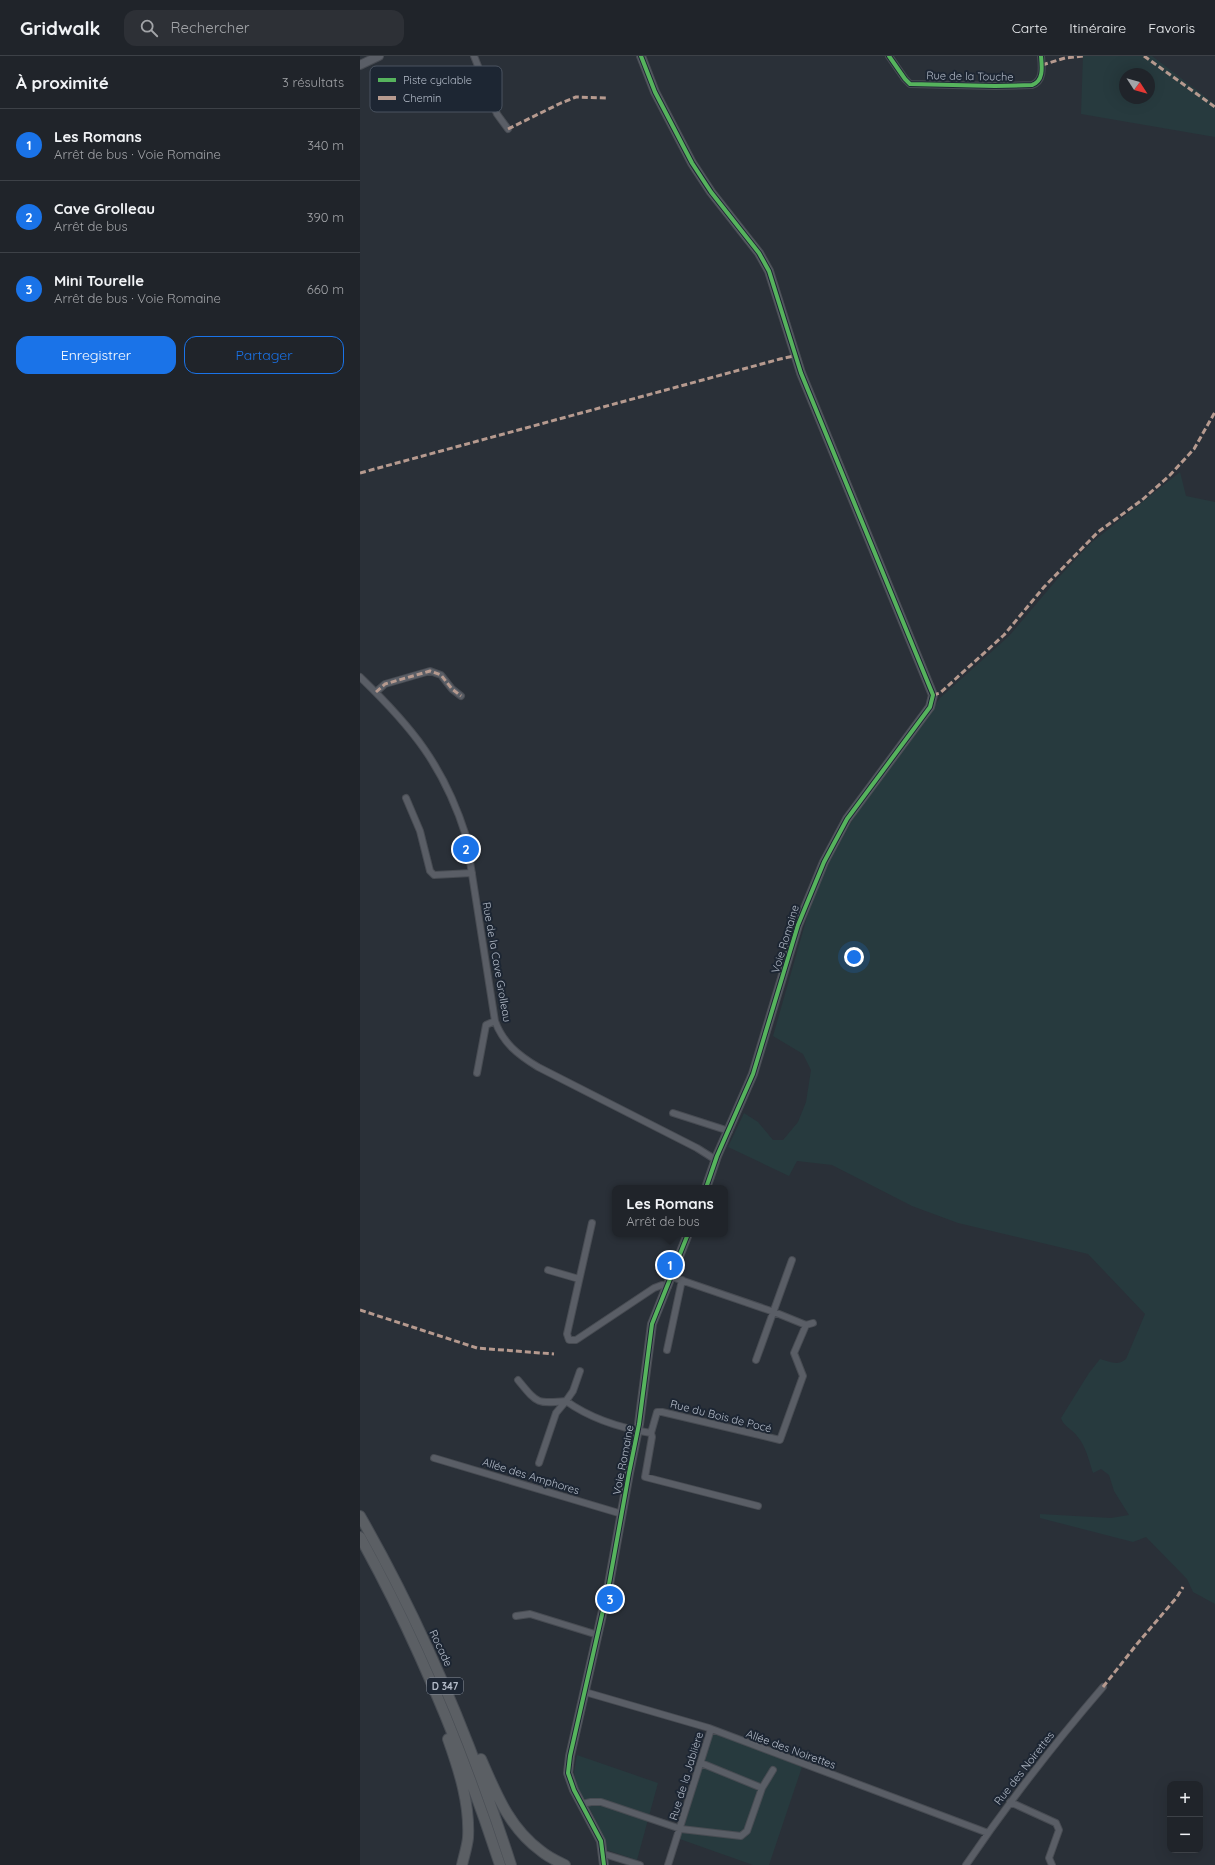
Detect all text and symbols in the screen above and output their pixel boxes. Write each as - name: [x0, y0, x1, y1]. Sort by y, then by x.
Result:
- search box: [124, 10, 404, 46]
- text: Gridwalk: [20, 16, 100, 40]
- icon: search: [138, 17, 160, 39]
- text: Rechercher: [170, 18, 250, 37]
- text: Carte: [1012, 19, 1047, 37]
- text: Itinéraire: [1069, 19, 1126, 37]
- text: Favoris: [1148, 19, 1195, 37]
- legend: [370, 66, 502, 112]
- street label: Rue de la Touche: [926, 68, 1014, 84]
- north arrow: [1119, 68, 1155, 104]
- text: À proximité: [16, 72, 109, 93]
- text: Piste cyclable: [403, 73, 472, 87]
- text: 3 résultats: [282, 74, 344, 90]
- text: Chemin: [403, 91, 441, 105]
- text: Les Romans: [54, 127, 142, 146]
- text: 1: [26, 137, 32, 153]
- text: 340 m: [307, 137, 344, 153]
- text: Arrêt de bus · Voie Romaine: [54, 146, 221, 162]
- text: Cave Grolleau: [54, 199, 155, 218]
- text: 2: [25, 209, 33, 225]
- text: 390 m: [307, 209, 344, 225]
- text: Arrêt de bus: [54, 218, 128, 234]
- text: Mini Tourelle: [54, 271, 144, 290]
- text: 3: [26, 281, 32, 297]
- text: 660 m: [307, 281, 344, 297]
- text: Arrêt de bus · Voie Romaine: [54, 290, 221, 306]
- button: Enregistrer: [16, 336, 176, 374]
- button: Partager: [184, 336, 344, 374]
- pin: 2: [453, 834, 479, 864]
- street label: Rue de la Cave Grolleau: [480, 901, 514, 1023]
- street label: Voie Romaine: [768, 903, 802, 975]
- your location: [844, 947, 864, 967]
- popup: [612, 1185, 728, 1237]
- text: Les Romans: [626, 1194, 714, 1213]
- text: Arrêt de bus: [626, 1213, 700, 1229]
- pin: 1: [657, 1250, 683, 1280]
- street label: Rue du Bois de Pocé: [669, 1397, 773, 1435]
- street label: Voie Romaine: [609, 1424, 637, 1496]
- street label: Allée des Amphores: [481, 1455, 581, 1497]
- pin: 3: [597, 1584, 623, 1614]
- street label: Rocade: [426, 1627, 456, 1669]
- road number: D 347: [427, 1678, 463, 1694]
- street label: Allée des Noirettes: [744, 1726, 838, 1772]
- street label: Rue des Noirettes: [991, 1728, 1057, 1808]
- street label: Rue de la Jablière: [666, 1730, 706, 1822]
- map controls: [1167, 1781, 1203, 1853]
- button: +: [1167, 1781, 1203, 1817]
- button: −: [1167, 1817, 1203, 1853]

